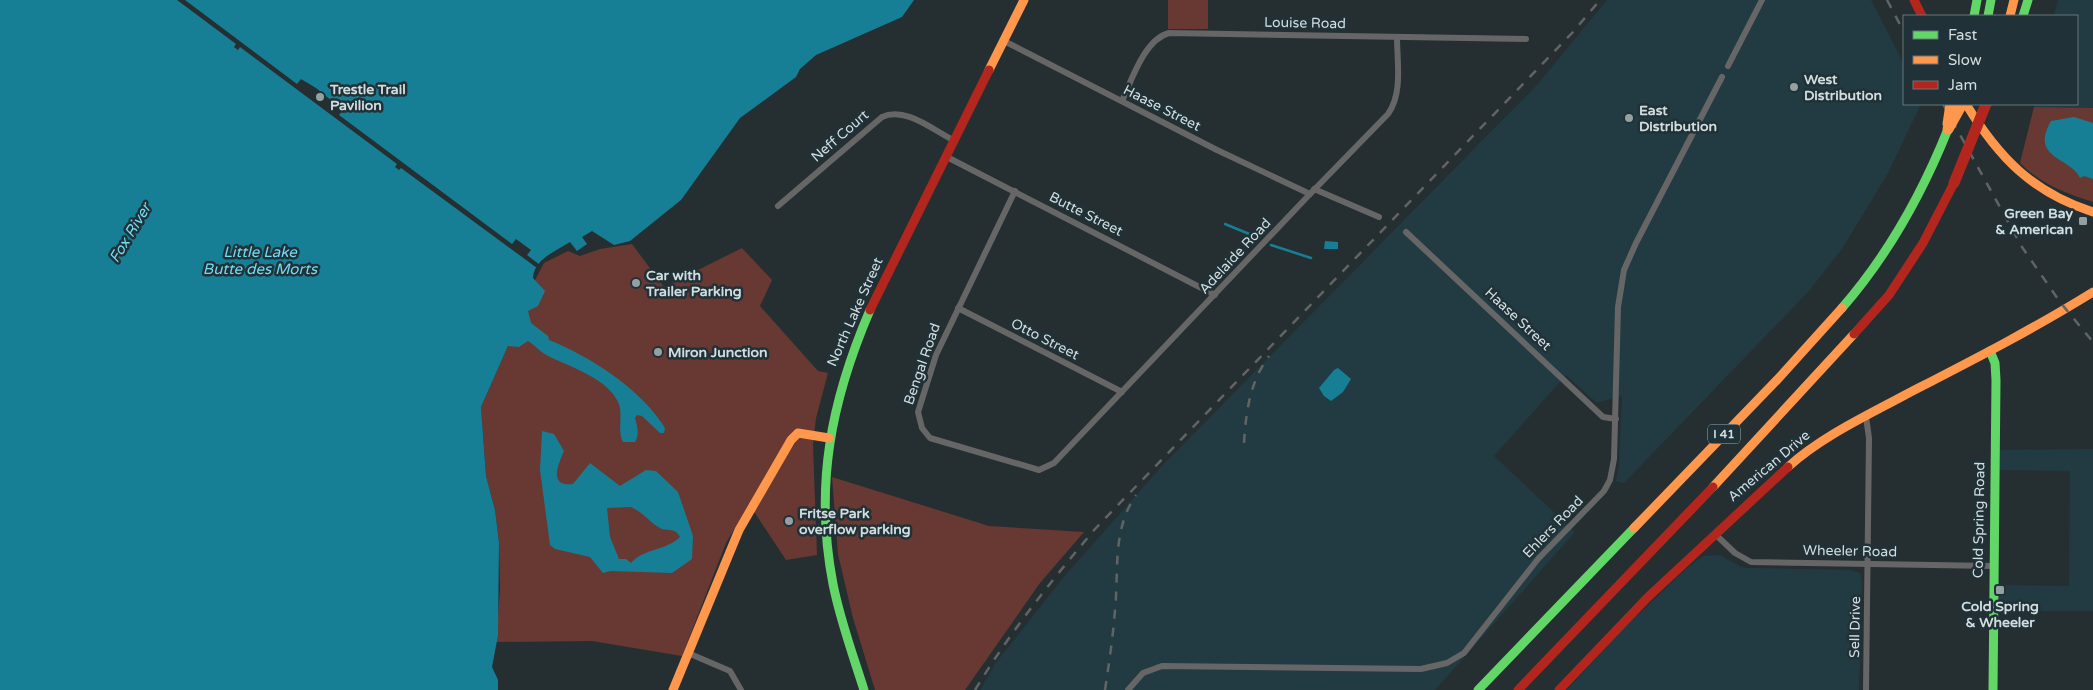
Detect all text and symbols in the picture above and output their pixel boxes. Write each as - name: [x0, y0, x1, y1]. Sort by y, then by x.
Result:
- street label: Louise Road: [1264, 14, 1346, 32]
- legend: [1903, 15, 2078, 105]
- text: Fast: [1948, 26, 1978, 44]
- text: Slow: [1948, 51, 1982, 69]
- place label: West Distribution: [1804, 71, 1882, 104]
- text: Jam: [1948, 76, 1977, 94]
- place label: Trestle Trail Pavilion: [329, 81, 406, 114]
- street label: Haase Street: [1120, 81, 1204, 135]
- marker: West Distribution: [1788, 81, 1800, 93]
- marker: Trestle Trail Pavilion: [314, 91, 326, 103]
- place label: East Distribution: [1639, 102, 1717, 135]
- street label: Neff Court: [808, 106, 873, 166]
- marker: East Distribution: [1623, 112, 1635, 124]
- street label: Butte Street: [1046, 188, 1126, 240]
- water label: Fox River: [105, 198, 156, 266]
- place label: Green Bay & American: [1995, 205, 2073, 238]
- street label: Adelaide Road: [1196, 215, 1274, 297]
- marker: Green Bay & American: [2077, 215, 2089, 227]
- water label: Little Lake Butte des Morts: [203, 243, 319, 278]
- street label: North Lake Street: [823, 254, 887, 369]
- place label: Car with Trailer Parking: [645, 267, 742, 300]
- marker: Car with Trailer Parking: [630, 277, 642, 289]
- street label: Haase Street: [1481, 284, 1555, 355]
- street label: Otto Street: [1008, 315, 1082, 364]
- street label: Bengal Road: [900, 321, 944, 407]
- place label: Miron Junction: [668, 344, 768, 361]
- marker: Miron Junction: [652, 346, 664, 358]
- road number: I 41: [1708, 424, 1740, 444]
- street label: American Drive: [1724, 427, 1814, 505]
- street label: Cold Spring Road: [1969, 462, 1989, 578]
- street label: Ehlers Road: [1519, 492, 1587, 562]
- place label: Fritse Park overflow parking: [799, 505, 911, 538]
- marker: Fritse Park overflow parking: [783, 515, 795, 527]
- street label: Wheeler Road: [1803, 542, 1897, 560]
- marker: Cold Spring & Wheeler: [1994, 584, 2006, 596]
- street label: Sell Drive: [1846, 596, 1864, 658]
- place label: Cold Spring & Wheeler: [1961, 598, 2039, 631]

